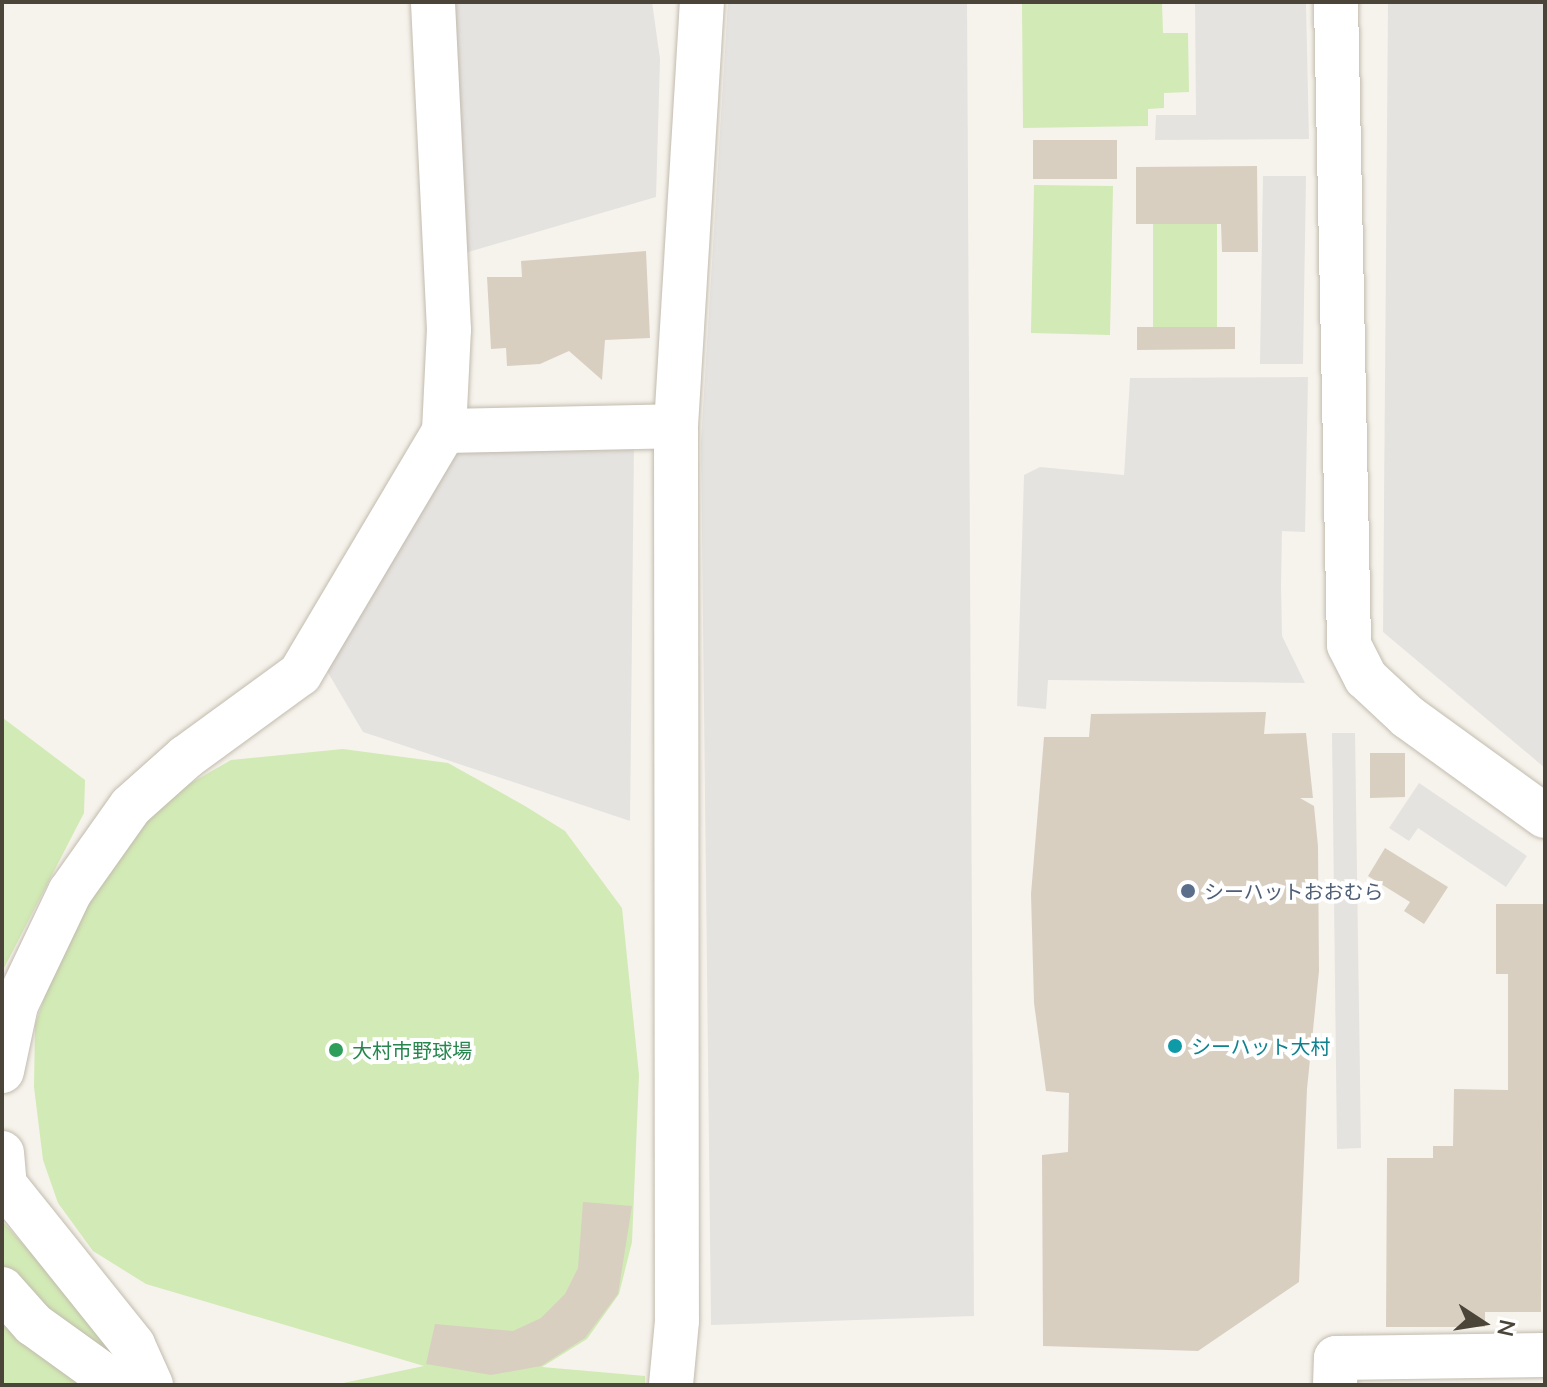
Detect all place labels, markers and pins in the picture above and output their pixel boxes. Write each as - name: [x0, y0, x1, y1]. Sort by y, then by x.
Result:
- place label: シーハットおおむら: [1204, 879, 1384, 903]
- marker: シーハットおおむら: [1179, 882, 1197, 900]
- place label: シーハット大村: [1191, 1034, 1331, 1058]
- marker: シーハット大村: [1166, 1037, 1184, 1055]
- place label: 大村市野球場: [352, 1038, 472, 1062]
- marker: 大村市野球場: [327, 1041, 345, 1059]

